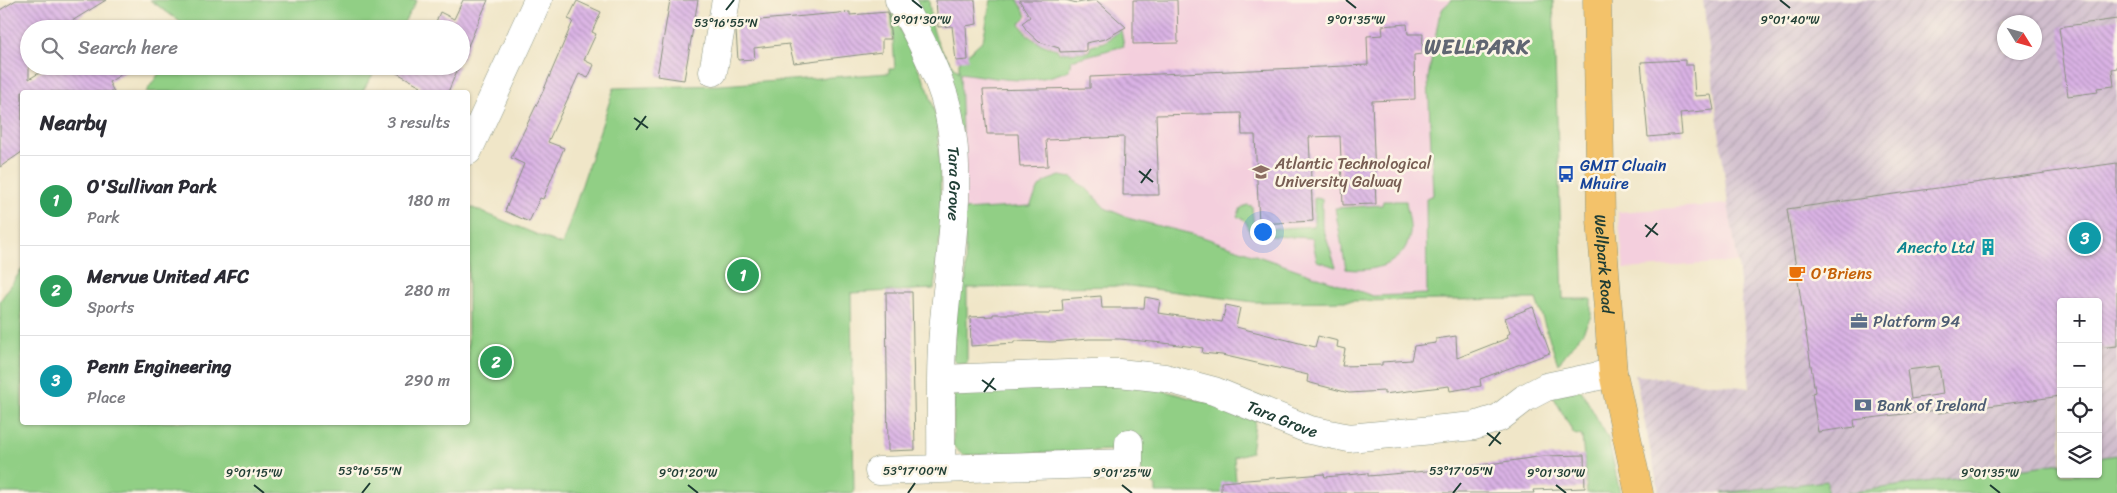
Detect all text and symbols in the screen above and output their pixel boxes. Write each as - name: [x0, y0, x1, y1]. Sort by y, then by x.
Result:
- text: 9°01'30"W: [893, 9, 952, 31]
- text: 9°01'35"W: [1327, 9, 1386, 31]
- text: 9°01'40"W: [1760, 9, 1820, 31]
- text: 53°16'55"N: [694, 12, 758, 34]
- north arrow: [1997, 15, 2042, 60]
- search box: [20, 20, 470, 75]
- district label: WELLPARK: [1424, 28, 1531, 66]
- text: Search here: [78, 31, 178, 64]
- icon: search: [38, 34, 66, 62]
- text: Nearby: [40, 104, 106, 142]
- text: 3 results: [387, 108, 450, 137]
- street label: Tara Grove: [939, 145, 969, 222]
- place label: Atlantic Technological University Galway: [1274, 149, 1432, 196]
- place label: GMIT Cluain Mhuire: [1580, 151, 1667, 198]
- school or university icon: Atlantic Technological University Galway: [1251, 162, 1271, 182]
- bus stop icon: GMIT Cluain Mhuire: [1556, 164, 1576, 184]
- text: O'Sullivan Park: [87, 170, 217, 203]
- text: 1: [53, 186, 59, 215]
- text: 180 m: [407, 186, 450, 215]
- text: Park: [87, 203, 120, 232]
- street label: Wellpark Road: [1586, 213, 1622, 316]
- your location: [1250, 219, 1276, 245]
- pin: 3: [2069, 219, 2101, 257]
- place label: Anecto Ltd: [1896, 233, 1976, 262]
- building icon: Anecto Ltd: [1978, 237, 1998, 257]
- pin: 1: [727, 256, 759, 294]
- place label: O'Briens: [1811, 259, 1872, 288]
- text: Mervue United AFC: [87, 260, 249, 293]
- cafe icon: O'Briens: [1787, 263, 1807, 283]
- text: 2: [51, 276, 61, 305]
- text: 280 m: [405, 276, 450, 305]
- text: Sports: [87, 293, 134, 322]
- map controls: [2057, 298, 2102, 478]
- button: +: [2057, 298, 2102, 343]
- place label: Platform 94: [1873, 307, 1960, 336]
- office icon: Platform 94: [1849, 311, 1869, 331]
- pin: 2: [480, 343, 512, 381]
- button: −: [2057, 343, 2102, 388]
- text: Penn Engineering: [87, 350, 231, 383]
- text: 3: [52, 366, 60, 395]
- text: 290 m: [404, 366, 450, 395]
- text: Place: [87, 383, 126, 412]
- button: locate: [2057, 388, 2102, 433]
- place label: Bank of Ireland: [1877, 391, 1988, 420]
- street label: Tara Grove: [1242, 392, 1320, 446]
- bank icon: Bank of Ireland: [1853, 395, 1873, 415]
- button: layers: [2057, 433, 2102, 478]
- text: 53°16'55"N: [338, 460, 402, 482]
- text: 53°17'00"N: [883, 460, 948, 482]
- text: 53°17'05"N: [1429, 460, 1494, 482]
- text: 9°01'15"W: [226, 462, 283, 484]
- text: 9°01'20"W: [659, 462, 718, 484]
- text: 9°01'25"W: [1093, 462, 1152, 484]
- text: 9°01'30"W: [1527, 462, 1586, 484]
- text: 9°01'35"W: [1961, 462, 2020, 484]

